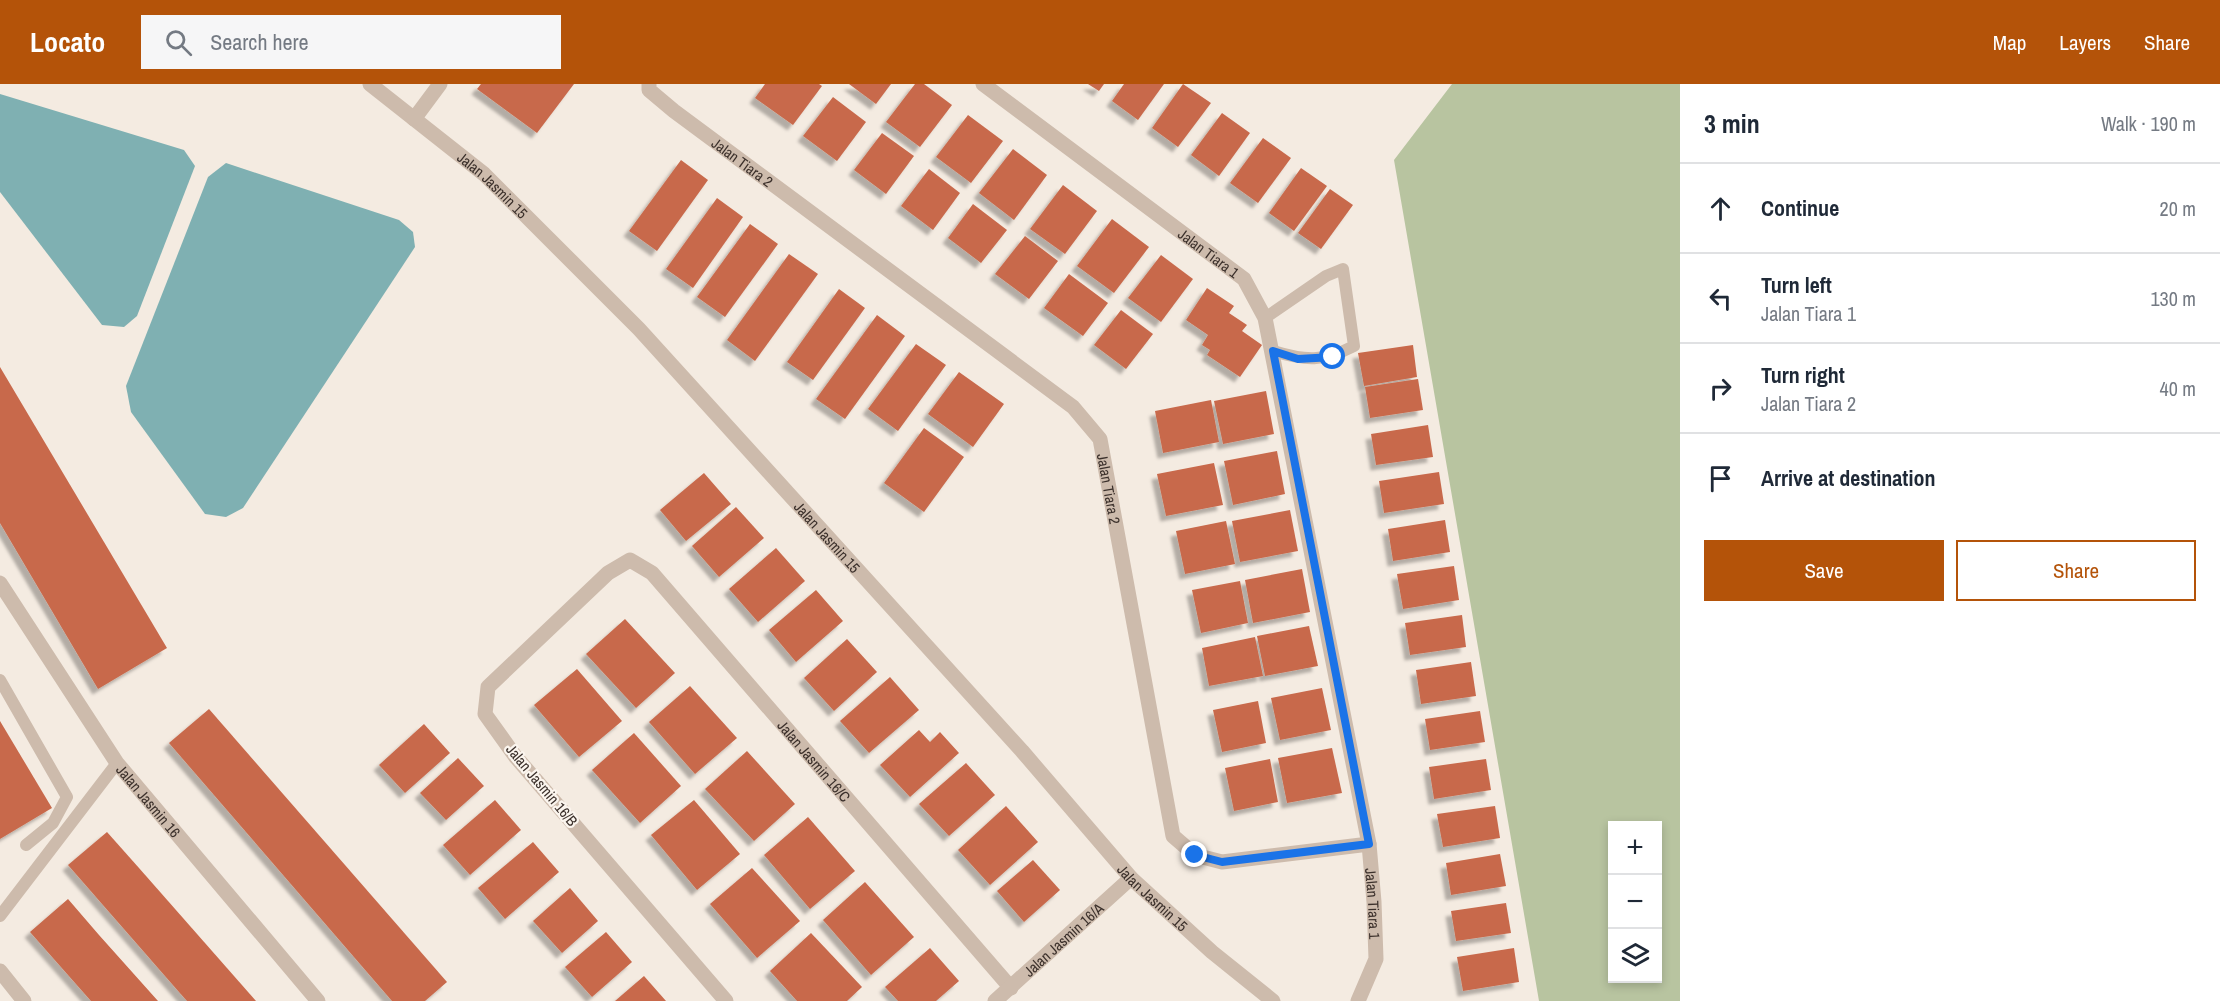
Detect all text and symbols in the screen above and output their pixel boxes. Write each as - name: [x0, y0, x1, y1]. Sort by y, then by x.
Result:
- search box: [141, 15, 561, 69]
- text: Locato: [30, 23, 105, 61]
- icon: search: [162, 26, 195, 59]
- text: Search here: [210, 27, 309, 57]
- text: Map: [1993, 28, 2026, 57]
- text: Layers: [2059, 28, 2111, 57]
- text: Share: [2144, 28, 2190, 57]
- text: 3 min: [1704, 106, 1760, 141]
- text: Walk · 190 m: [2101, 110, 2196, 137]
- street label: Jalan Tiara 2: [708, 132, 778, 192]
- street label: Jalan Jasmin 15: [453, 147, 533, 223]
- icon: ahead: [1704, 192, 1737, 225]
- text: Continue: [1761, 193, 1839, 223]
- text: 20 m: [2160, 195, 2196, 222]
- street label: Jalan Tiara 1: [1174, 223, 1244, 283]
- text: Turn left: [1761, 270, 1832, 300]
- icon: left: [1704, 282, 1737, 315]
- text: 130 m: [2150, 285, 2196, 312]
- text: Jalan Tiara 1: [1761, 300, 1856, 327]
- route start: [1319, 343, 1345, 369]
- text: Turn right: [1761, 360, 1845, 390]
- icon: right: [1704, 372, 1737, 405]
- text: 40 m: [2160, 375, 2196, 402]
- text: Jalan Tiara 2: [1761, 390, 1856, 417]
- street label: Jalan Tiara 2: [1092, 452, 1126, 526]
- icon: arrive: [1704, 462, 1737, 495]
- text: Arrive at destination: [1761, 463, 1935, 493]
- street label: Jalan Jasmin 15: [790, 497, 866, 577]
- button: Save: [1704, 540, 1944, 601]
- button: Share: [1956, 540, 2196, 601]
- street label: Jalan Jasmin 16/C: [773, 715, 856, 806]
- street label: Jalan Jasmin 16/B: [501, 739, 583, 831]
- street label: Jalan Jasmin 16: [112, 760, 186, 842]
- map controls: [1608, 821, 1662, 983]
- button: +: [1608, 821, 1662, 875]
- route end: [1181, 841, 1207, 867]
- street label: Jalan Jasmin 15: [1113, 859, 1193, 936]
- street label: Jalan Tiara 1: [1361, 867, 1386, 940]
- button: −: [1608, 875, 1662, 929]
- street label: Jalan Jasmin 16/A: [1019, 897, 1108, 981]
- button: layers: [1608, 929, 1662, 983]

